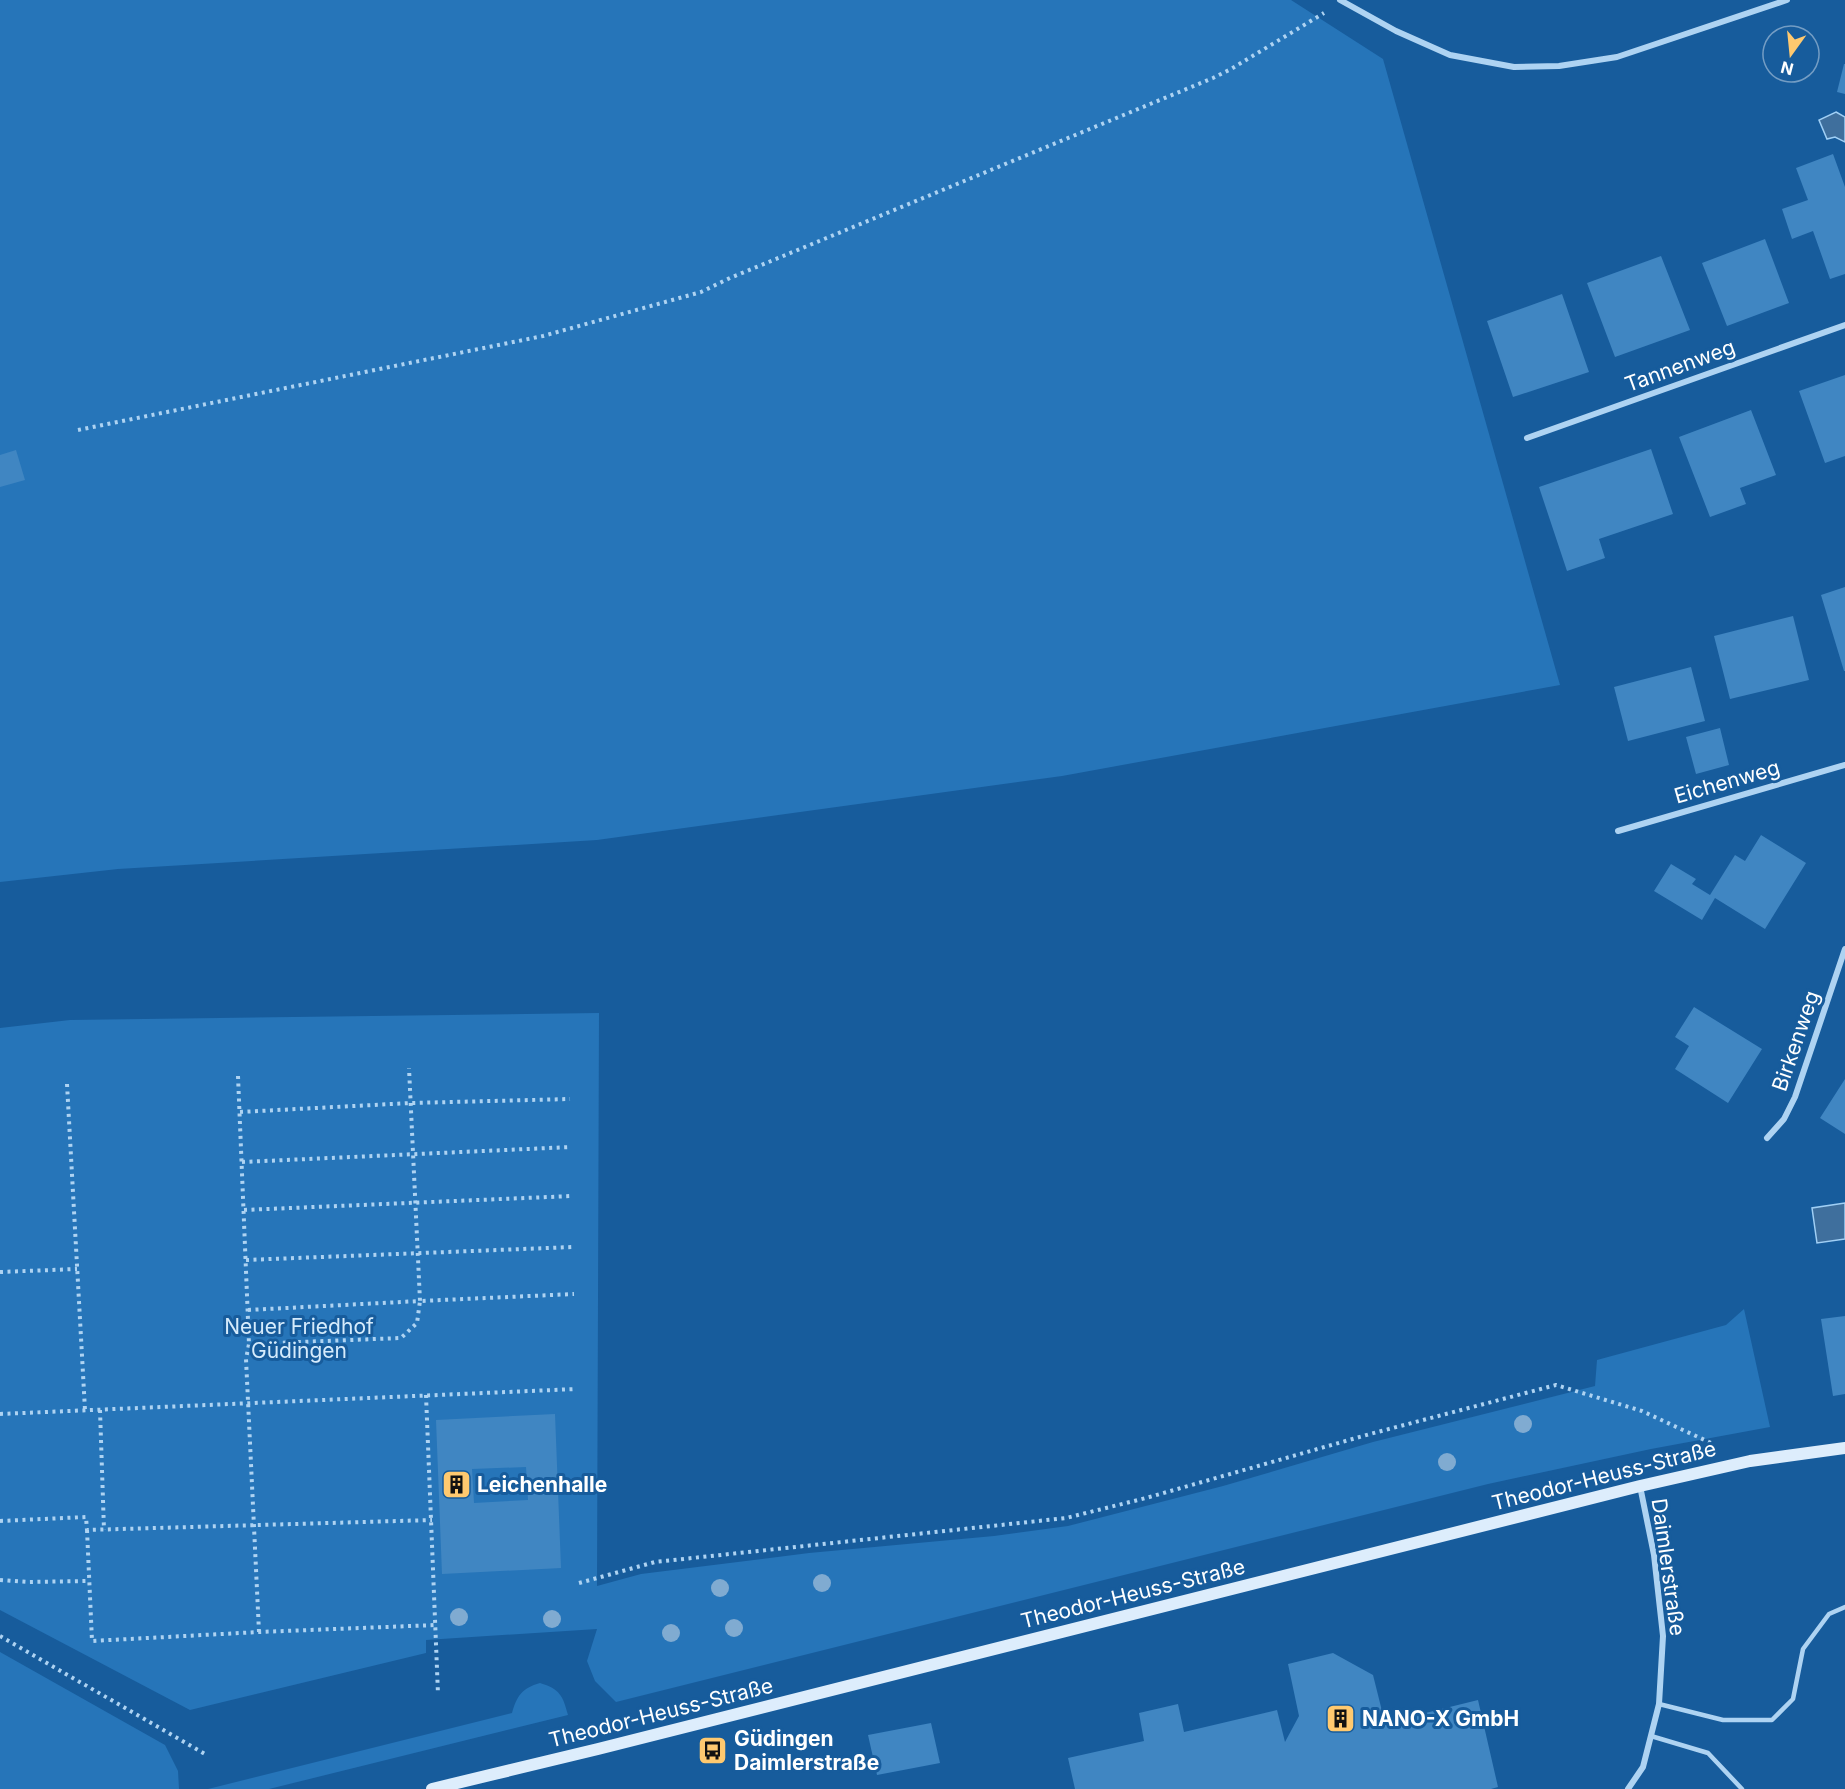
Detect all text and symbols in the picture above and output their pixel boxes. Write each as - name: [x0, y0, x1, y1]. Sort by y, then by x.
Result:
- north arrow: [1761, 24, 1821, 84]
- text: N: [1779, 57, 1796, 80]
- street label: Tannenweg: [1621, 334, 1738, 397]
- street label: Eichenweg: [1671, 755, 1783, 809]
- street label: Birkenweg: [1767, 987, 1824, 1094]
- park label: Neuer Friedhof Güdingen: [224, 1314, 374, 1363]
- street label: Theodor-Heuss-Straße: [1489, 1436, 1719, 1516]
- building icon: Leichenhalle: [440, 1469, 472, 1501]
- place label: Leichenhalle: [477, 1472, 607, 1497]
- street label: Daimlerstraße: [1646, 1497, 1691, 1637]
- street label: Theodor-Heuss-Straße: [1018, 1554, 1248, 1634]
- street label: Theodor-Heuss-Straße: [546, 1673, 776, 1753]
- building icon: NANO-X GmbH: [1325, 1703, 1357, 1735]
- place label: NANO-X GmbH: [1362, 1706, 1519, 1731]
- place label: Güdingen Daimlerstraße: [734, 1726, 879, 1775]
- bus stop icon: Güdingen Daimlerstraße: [697, 1735, 729, 1767]

